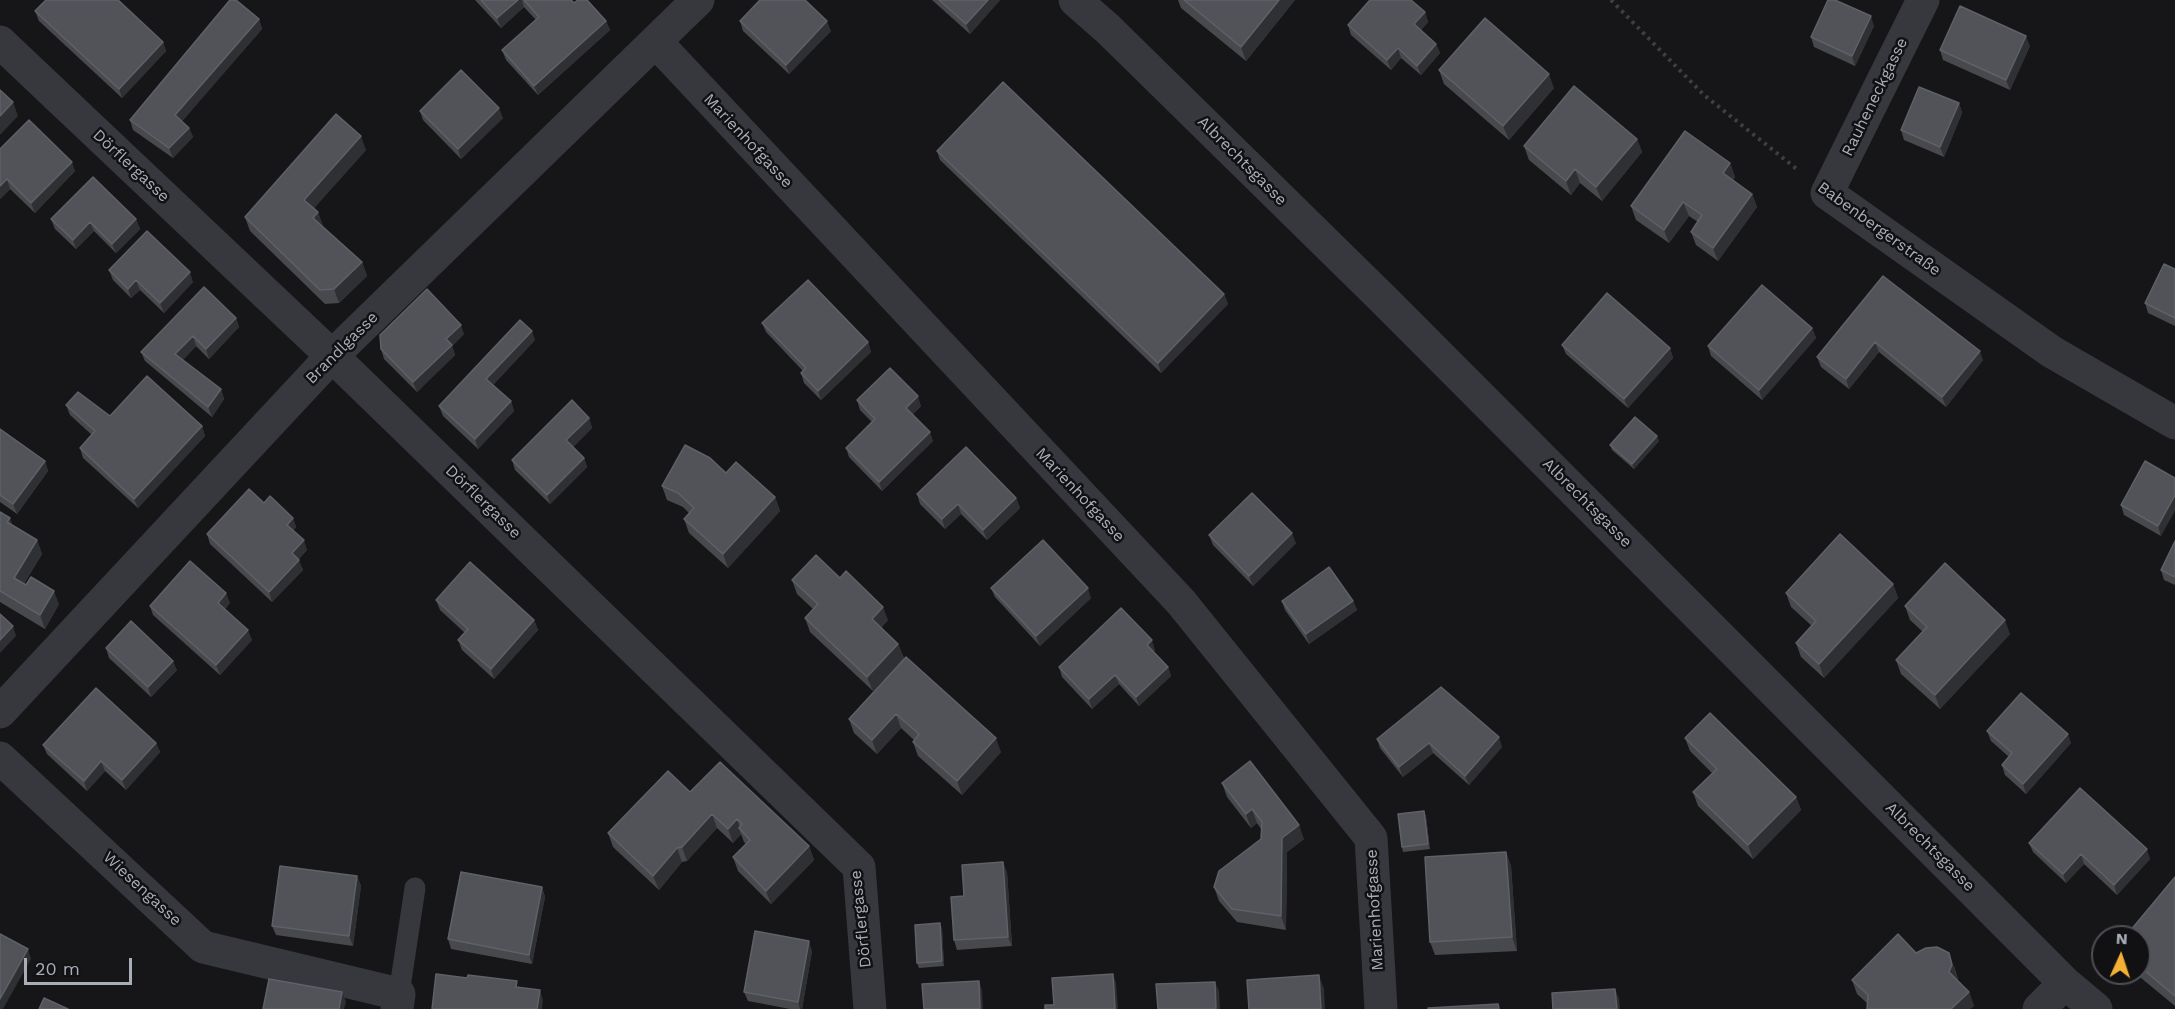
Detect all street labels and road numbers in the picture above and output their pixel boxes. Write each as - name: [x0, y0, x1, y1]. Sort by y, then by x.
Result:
- street label: Rauheneckgasse: [1838, 35, 1912, 159]
- street label: Marienhofgasse: [699, 90, 797, 192]
- street label: Albrechtsgasse: [1193, 112, 1291, 210]
- street label: Dörflergasse: [89, 126, 173, 206]
- street label: Babenbergerstraße: [1814, 178, 1944, 280]
- street label: Brandlgasse: [302, 308, 382, 388]
- street label: Marienhofgasse: [1031, 444, 1129, 546]
- street label: Albrechtsgasse: [1538, 454, 1636, 552]
- street label: Dörflergasse: [441, 461, 525, 543]
- street label: Albrechtsgasse: [1881, 798, 1979, 896]
- street label: Wiesengasse: [99, 848, 185, 930]
- street label: Marienhofgasse: [1362, 849, 1388, 971]
- street label: Dörflergasse: [846, 869, 876, 969]

